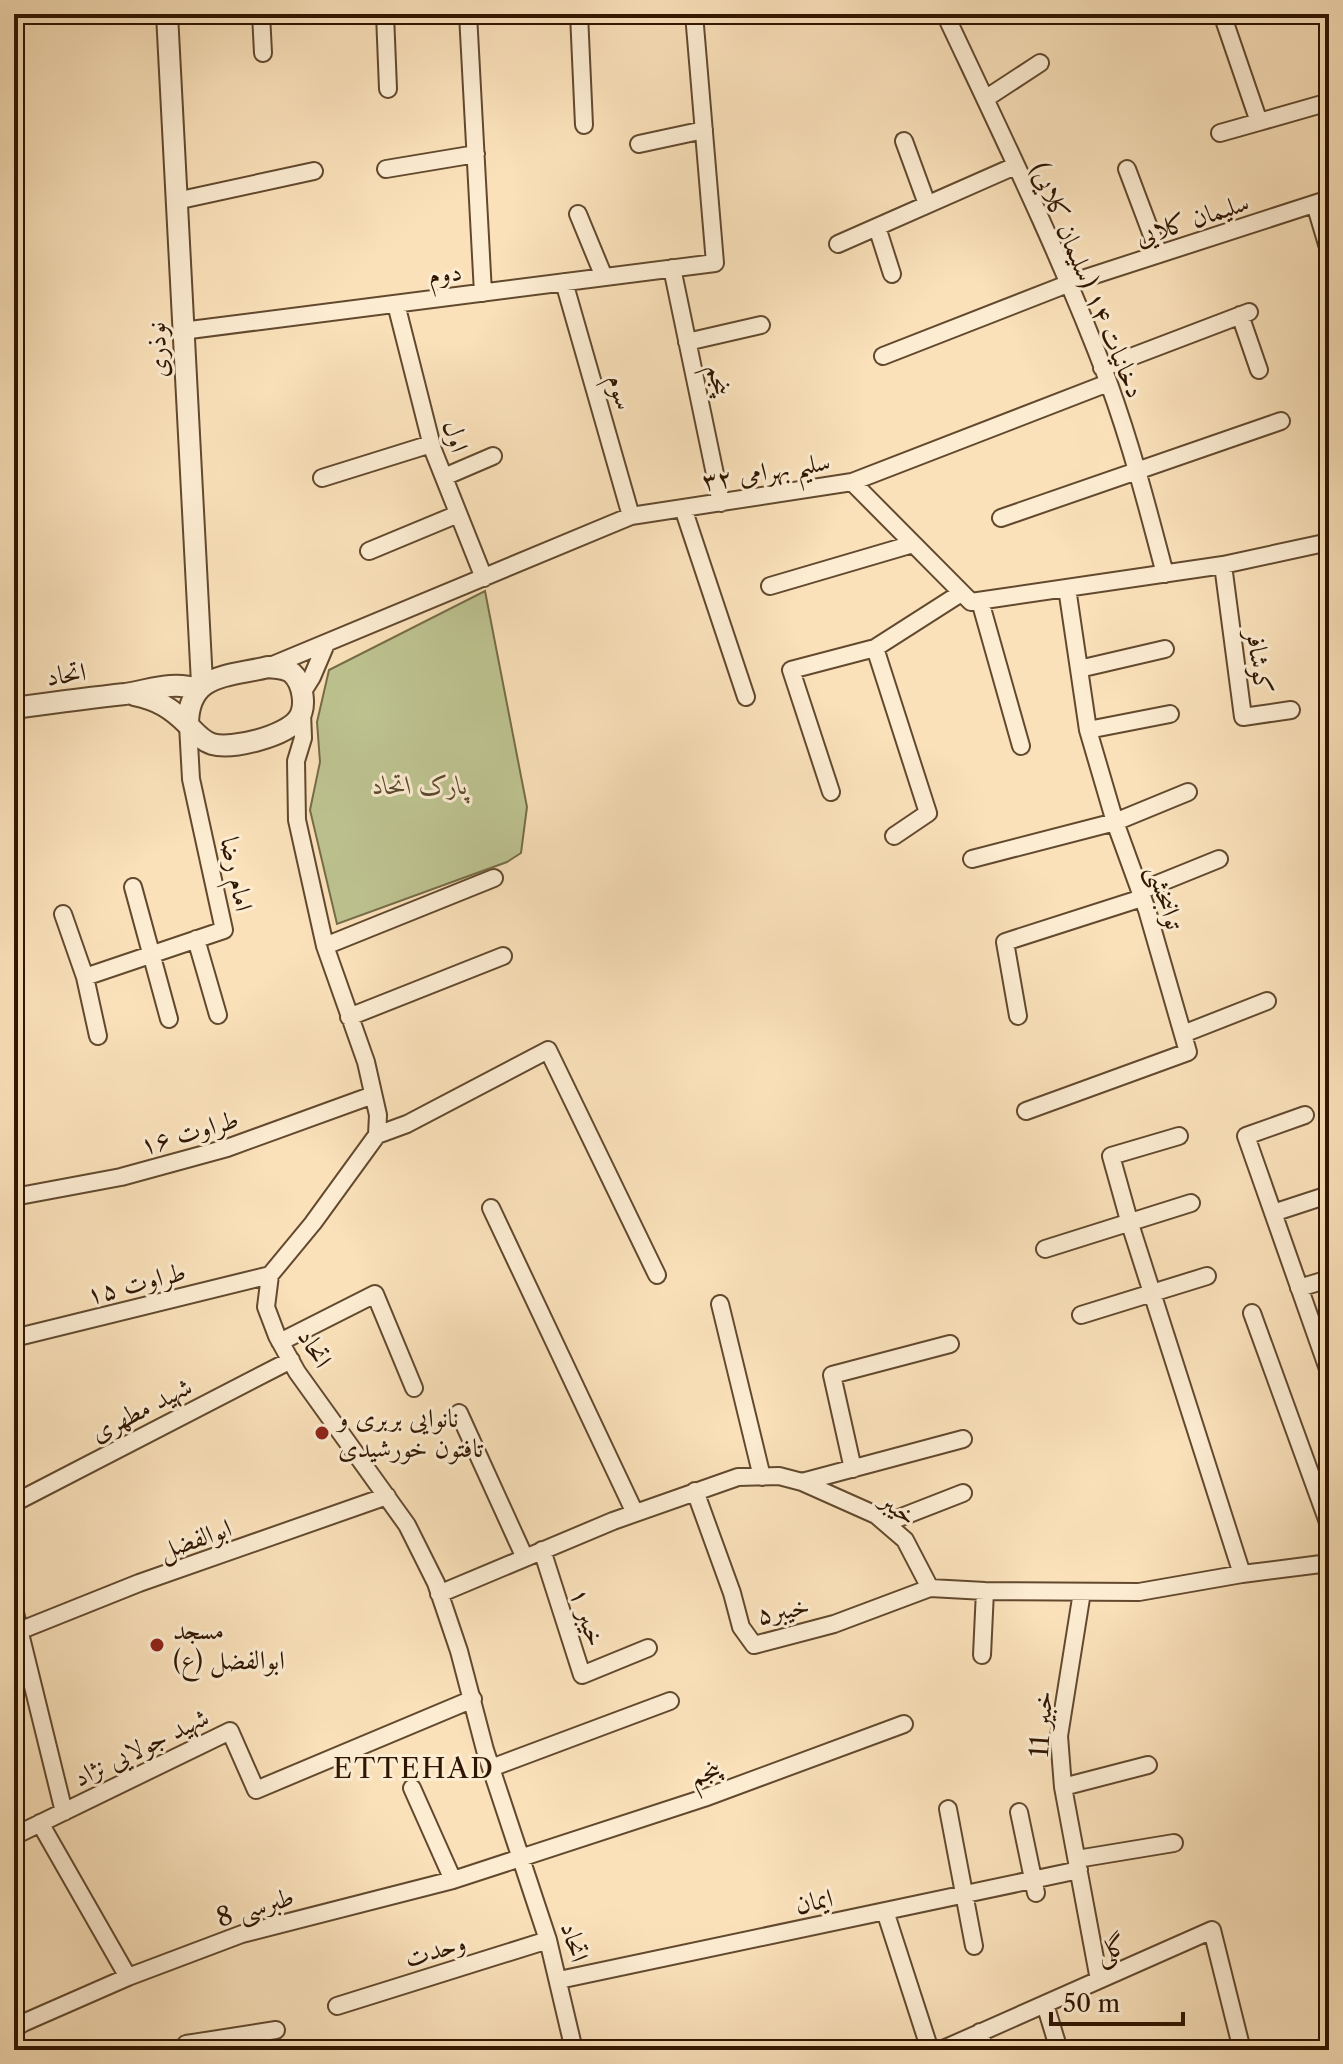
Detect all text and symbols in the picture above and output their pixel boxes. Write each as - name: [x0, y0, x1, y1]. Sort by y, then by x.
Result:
- street label: دخانیات ۱۴ (سلیمان کلایی): [1023, 157, 1152, 403]
- street label: سلیمان کلایی: [1131, 186, 1253, 253]
- street label: دوم: [426, 255, 465, 298]
- street label: نوذری: [140, 321, 175, 379]
- street label: پنجم: [692, 361, 739, 402]
- street label: سوم: [594, 371, 641, 415]
- street label: اول: [436, 416, 476, 456]
- street label: سلیم بهرامی ۳۲: [700, 445, 834, 507]
- street label: کوشافر: [1238, 625, 1280, 696]
- street label: اتحاد: [44, 655, 88, 693]
- park label: پارک اتحاد: [372, 769, 470, 804]
- street label: امام رضا: [207, 834, 260, 915]
- street label: توانبخشی: [1138, 861, 1192, 935]
- street label: طراوت ۱۶: [136, 1103, 242, 1162]
- street label: طراوت ۱۵: [83, 1255, 189, 1312]
- street label: اتحاد: [291, 1323, 339, 1373]
- street label: شهید مطهری: [85, 1370, 198, 1449]
- place label: نانوایی بربری و تافتون خورشیدی: [335, 1402, 484, 1465]
- marker: نانوایی بربری و تافتون خورشیدی: [313, 1424, 331, 1442]
- street label: خیبر: [872, 1482, 924, 1532]
- street label: ابوالفضل: [154, 1512, 236, 1568]
- street label: خیبر ۱: [564, 1584, 612, 1650]
- street label: خیبر۵: [754, 1589, 812, 1631]
- place label: مسجد ابوالفضل (ع): [173, 1614, 285, 1682]
- marker: مسجد ابوالفضل (ع): [148, 1636, 166, 1654]
- street label: خبیر 11: [1023, 1690, 1059, 1758]
- street label: شهید جولایی نژاد: [68, 1700, 214, 1794]
- district label: ETTEHAD: [333, 1751, 495, 1785]
- street label: پنجم: [685, 1751, 730, 1801]
- street label: طبرسی 8: [212, 1880, 298, 1937]
- street label: ایمان: [792, 1881, 836, 1921]
- street label: اتحاد: [554, 1918, 596, 1966]
- street label: وحدت: [400, 1926, 470, 1974]
- street label: گلی: [1090, 1928, 1134, 1973]
- scale bar: [1051, 1976, 1183, 2026]
- text: 50 m: [1063, 1989, 1120, 2018]

